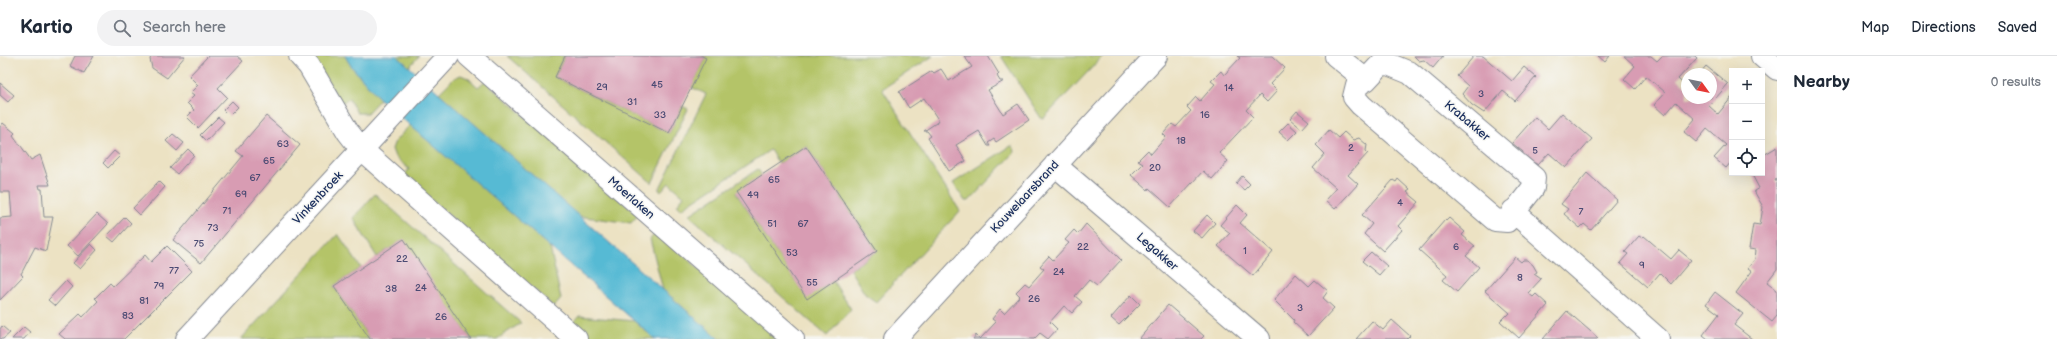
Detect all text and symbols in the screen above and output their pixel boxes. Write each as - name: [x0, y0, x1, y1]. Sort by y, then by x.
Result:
- search box: [97, 10, 377, 46]
- text: Kartio: [20, 16, 73, 39]
- icon: search: [111, 17, 133, 39]
- text: Search here: [143, 18, 226, 37]
- text: Map: [1861, 19, 1889, 36]
- text: Directions: [1911, 19, 1976, 36]
- text: Saved: [1998, 19, 2037, 36]
- north arrow: [1681, 68, 1717, 104]
- map controls: [1729, 68, 1765, 176]
- button: +: [1729, 68, 1765, 104]
- text: Nearby: [1793, 72, 1850, 92]
- text: 0 results: [1991, 74, 2041, 90]
- house number: 45: [651, 79, 663, 91]
- house number: 29: [596, 81, 608, 93]
- house number: 14: [1224, 82, 1234, 94]
- house number: 3: [1478, 88, 1484, 100]
- house number: 31: [627, 96, 637, 108]
- street label: Krabakker: [1441, 98, 1493, 145]
- button: −: [1729, 104, 1765, 140]
- house number: 33: [654, 109, 666, 121]
- house number: 16: [1200, 109, 1210, 121]
- house number: 18: [1176, 135, 1186, 147]
- house number: 63: [277, 138, 289, 150]
- button: locate: [1729, 140, 1765, 176]
- house number: 2: [1348, 142, 1354, 154]
- house number: 5: [1532, 145, 1538, 157]
- house number: 65: [263, 155, 275, 167]
- street label: Kouwelaarsbrand: [988, 157, 1063, 236]
- house number: 20: [1149, 162, 1161, 174]
- street label: Vinkenbroek: [290, 168, 347, 228]
- house number: 67: [249, 172, 261, 184]
- street label: Moerlaken: [604, 173, 658, 223]
- house number: 65: [768, 174, 780, 186]
- house number: 69: [235, 188, 247, 200]
- house number: 49: [747, 189, 759, 201]
- house number: 4: [1397, 197, 1403, 209]
- house number: 71: [223, 205, 232, 217]
- house number: 7: [1579, 206, 1584, 218]
- house number: 51: [767, 218, 777, 230]
- house number: 67: [797, 218, 809, 230]
- house number: 73: [207, 222, 219, 234]
- street label: Legakker: [1133, 230, 1181, 275]
- house number: 75: [194, 238, 205, 250]
- house number: 22: [1077, 241, 1089, 253]
- house number: 6: [1453, 241, 1459, 253]
- house number: 1: [1243, 245, 1247, 257]
- house number: 53: [786, 247, 798, 259]
- house number: 22: [396, 253, 408, 265]
- house number: 9: [1639, 259, 1645, 271]
- house number: 77: [169, 265, 179, 277]
- house number: 24: [1053, 266, 1065, 278]
- house number: 8: [1517, 272, 1523, 284]
- house number: 55: [806, 277, 818, 289]
- house number: 79: [154, 280, 165, 292]
- house number: 24: [415, 282, 427, 294]
- house number: 38: [385, 283, 397, 295]
- house number: 26: [1028, 293, 1040, 305]
- house number: 81: [139, 295, 149, 307]
- house number: 3: [1297, 302, 1303, 314]
- house number: 83: [122, 310, 134, 322]
- house number: 26: [435, 311, 447, 323]

